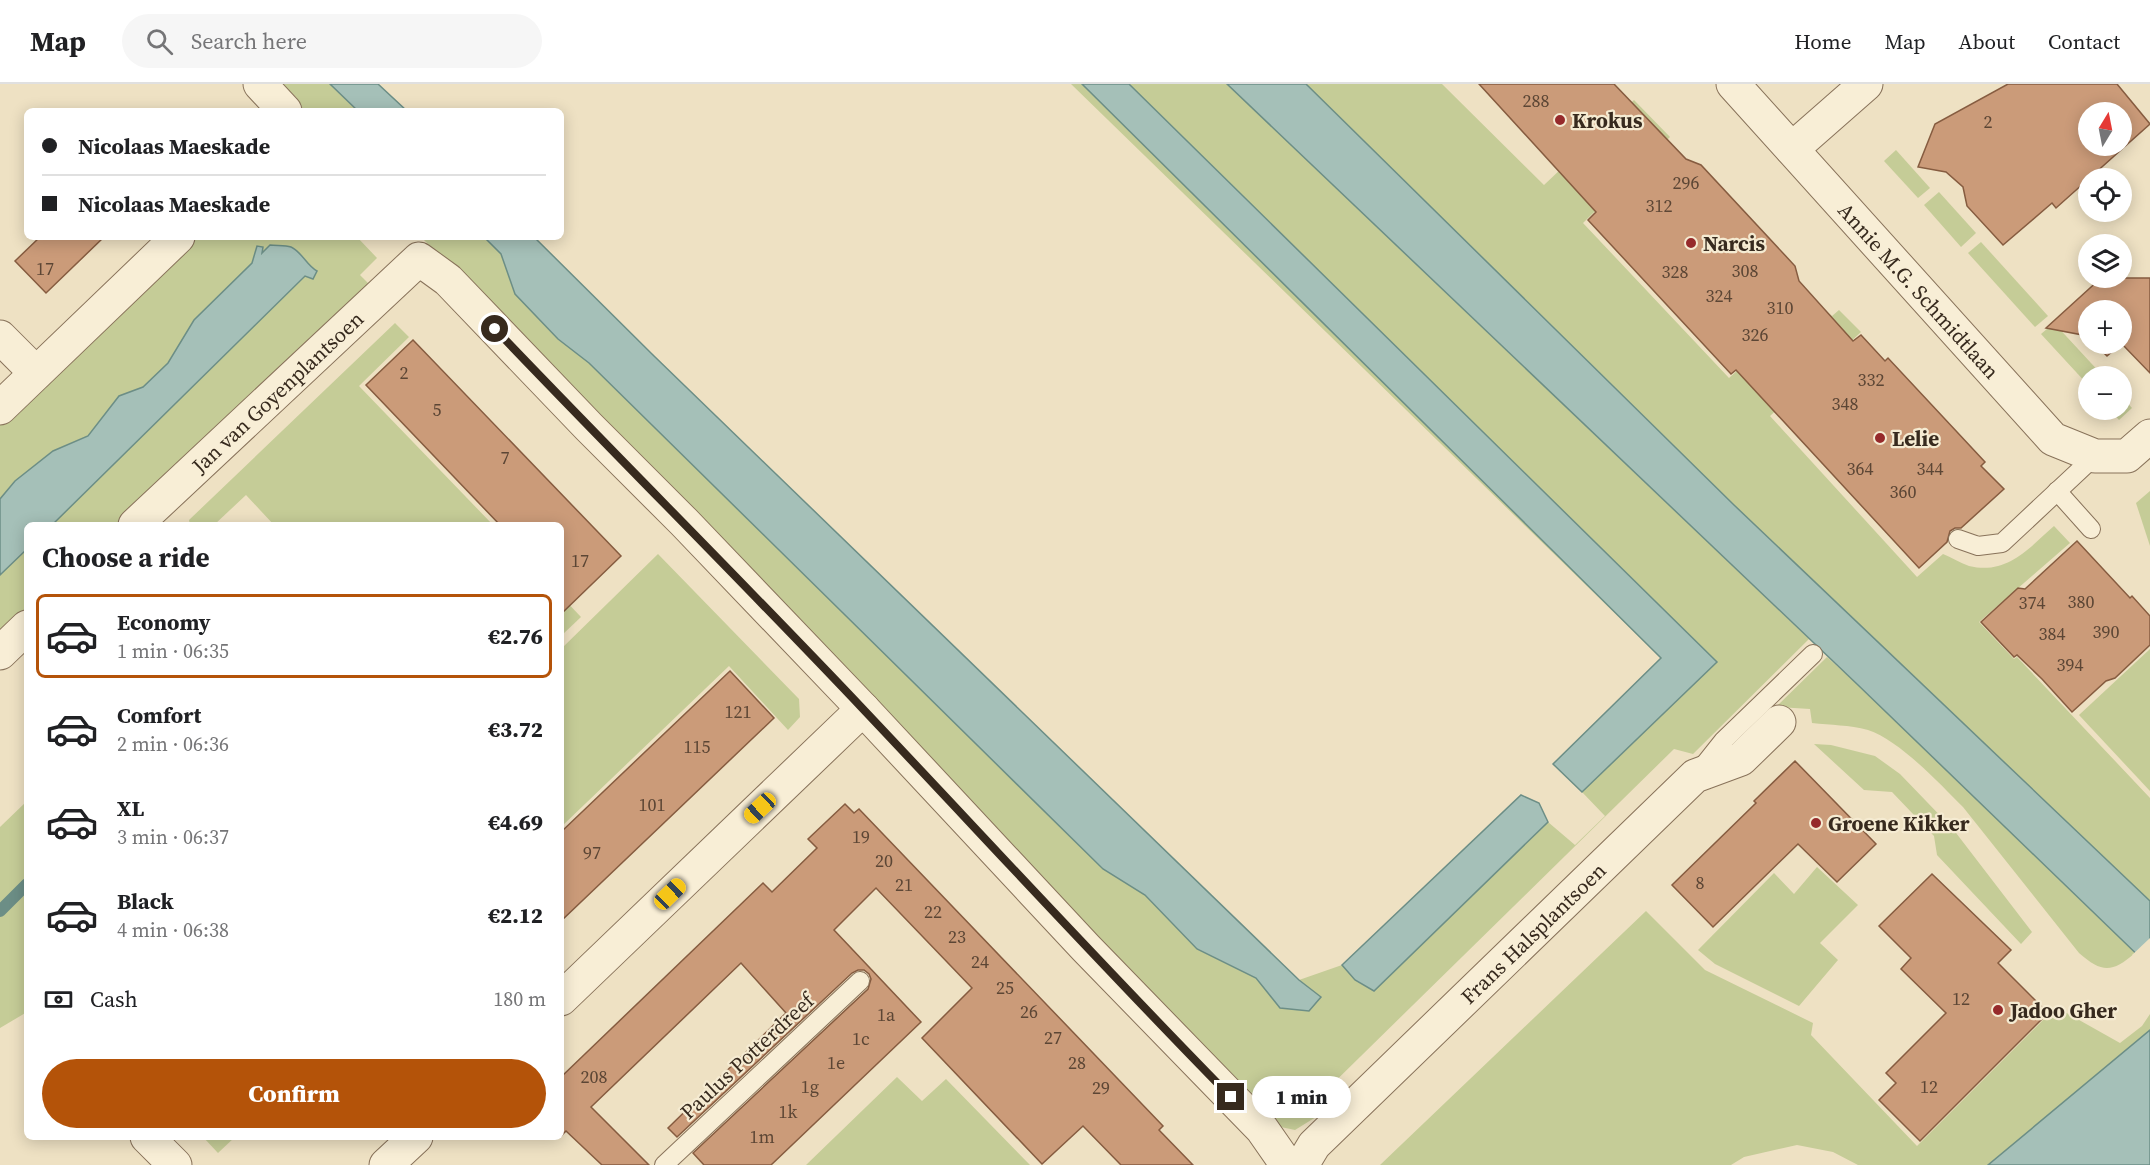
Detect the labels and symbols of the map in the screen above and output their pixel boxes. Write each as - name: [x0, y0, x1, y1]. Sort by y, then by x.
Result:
- house number: 288: [1523, 88, 1550, 113]
- north arrow: [2078, 102, 2132, 156]
- place label: Krokus: [1572, 106, 1643, 135]
- house number: 2: [1984, 109, 1993, 134]
- marker: Krokus: [1553, 113, 1567, 127]
- house number: 296: [1673, 170, 1700, 195]
- house number: 312: [1646, 193, 1673, 218]
- street label: Annie M.G. Schmidtlaan: [1832, 196, 2006, 385]
- place label: Narcis: [1703, 229, 1765, 258]
- marker: Narcis: [1684, 236, 1698, 250]
- house number: 17: [36, 256, 54, 281]
- house number: 308: [1732, 258, 1759, 283]
- house number: 328: [1662, 259, 1689, 284]
- house number: 324: [1706, 283, 1733, 308]
- house number: 310: [1767, 295, 1794, 320]
- street label: Jan van Goyenplantsoen: [184, 304, 370, 480]
- route start: [481, 315, 508, 342]
- house number: 326: [1742, 322, 1769, 347]
- house number: 2: [400, 360, 409, 385]
- house number: 332: [1858, 367, 1885, 392]
- house number: 348: [1832, 391, 1859, 416]
- house number: 5: [433, 397, 442, 422]
- place label: Lelie: [1892, 424, 1939, 453]
- marker: Lelie: [1873, 431, 1887, 445]
- house number: 7: [501, 445, 510, 470]
- house number: 364: [1847, 456, 1874, 481]
- house number: 344: [1917, 456, 1944, 481]
- house number: 360: [1890, 479, 1917, 504]
- house number: 17: [571, 548, 589, 573]
- house number: 380: [2068, 589, 2095, 614]
- house number: 374: [2019, 590, 2046, 615]
- house number: 390: [2093, 619, 2120, 644]
- house number: 384: [2039, 621, 2066, 646]
- house number: 394: [2057, 652, 2084, 677]
- house number: 121: [725, 699, 752, 724]
- house number: 115: [684, 734, 711, 759]
- car: [741, 789, 779, 827]
- house number: 101: [639, 792, 666, 817]
- place label: Groene Kikker: [1828, 809, 1970, 838]
- marker: Groene Kikker: [1809, 816, 1823, 830]
- house number: 19: [852, 824, 870, 849]
- house number: 97: [583, 840, 601, 865]
- house number: 20: [875, 848, 893, 873]
- street label: Frans Halsplantsoen: [1454, 856, 1612, 1010]
- house number: 8: [1696, 870, 1705, 895]
- house number: 21: [895, 872, 913, 897]
- car: [651, 875, 689, 913]
- house number: 22: [924, 899, 942, 924]
- house number: 23: [948, 924, 966, 949]
- house number: 24: [971, 949, 989, 974]
- house number: 25: [996, 975, 1014, 1000]
- street label: Paulus Potterdreef: [674, 985, 821, 1126]
- house number: 12: [1952, 986, 1970, 1011]
- place label: Jadoo Gher: [2008, 996, 2117, 1025]
- house number: 26: [1020, 999, 1038, 1024]
- house number: 1a: [877, 1002, 896, 1027]
- marker: Jadoo Gher: [1991, 1003, 2005, 1017]
- house number: 27: [1044, 1025, 1062, 1050]
- house number: 1c: [852, 1026, 870, 1051]
- house number: 1e: [827, 1050, 845, 1075]
- house number: 28: [1068, 1050, 1086, 1075]
- house number: 208: [581, 1064, 608, 1089]
- house number: 1g: [801, 1074, 819, 1099]
- house number: 12: [1920, 1074, 1938, 1099]
- house number: 29: [1092, 1075, 1110, 1100]
- callout: 1 min: [1252, 1076, 1351, 1118]
- route end: [1217, 1083, 1244, 1110]
- house number: 1k: [779, 1099, 798, 1124]
- house number: 1m: [749, 1124, 775, 1149]

